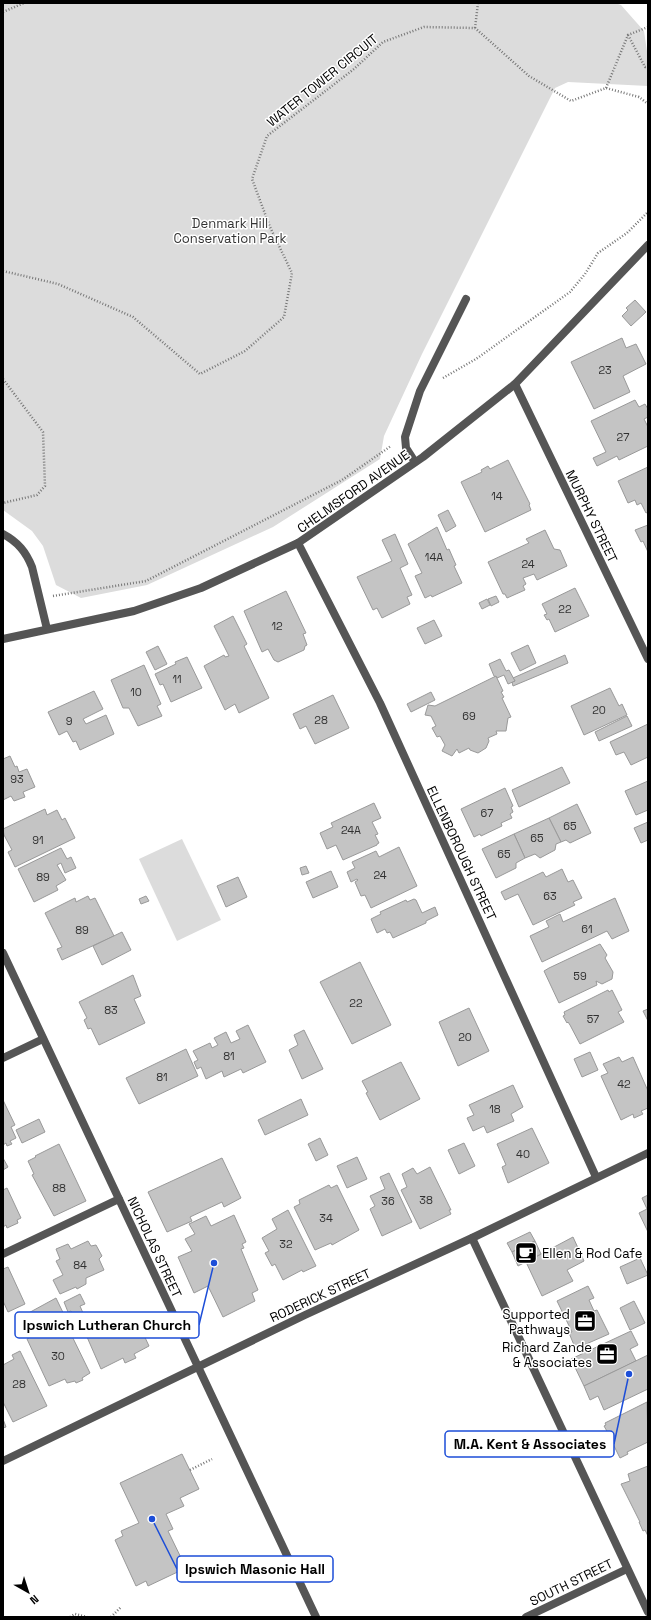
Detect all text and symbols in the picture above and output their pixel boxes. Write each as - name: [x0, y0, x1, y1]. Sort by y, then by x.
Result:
- street label: WATER TOWER CIRCUIT: [263, 30, 382, 130]
- park label: Denmark Hill Conservation Park: [173, 215, 287, 247]
- house number: 23: [598, 363, 612, 377]
- house number: 27: [617, 430, 629, 444]
- street label: CHELMSFORD AVENUE: [294, 446, 413, 537]
- street label: MURPHY STREET: [562, 467, 622, 566]
- house number: 14: [491, 489, 503, 503]
- house number: 14A: [425, 550, 443, 564]
- house number: 24: [521, 557, 535, 571]
- house number: 22: [558, 602, 572, 616]
- house number: 12: [271, 619, 283, 633]
- house number: 11: [172, 672, 182, 686]
- house number: 10: [130, 685, 142, 699]
- house number: 20: [592, 703, 606, 717]
- house number: 69: [462, 709, 476, 723]
- house number: 28: [314, 713, 328, 727]
- house number: 9: [66, 714, 73, 728]
- house number: 93: [10, 772, 24, 786]
- street label: ELLENBOROUGH STREET: [423, 783, 500, 923]
- house number: 67: [481, 806, 493, 820]
- house number: 65: [563, 819, 577, 833]
- house number: 24A: [341, 823, 361, 837]
- house number: 65: [530, 831, 544, 845]
- house number: 91: [32, 833, 44, 847]
- house number: 65: [497, 847, 511, 861]
- house number: 24: [373, 868, 387, 882]
- house number: 89: [36, 870, 50, 884]
- house number: 63: [543, 889, 557, 903]
- house number: 61: [581, 922, 593, 936]
- house number: 89: [75, 923, 89, 937]
- house number: 59: [573, 969, 587, 983]
- house number: 22: [349, 996, 363, 1010]
- house number: 83: [104, 1003, 118, 1017]
- house number: 57: [587, 1012, 599, 1026]
- house number: 20: [458, 1030, 472, 1044]
- house number: 81: [223, 1049, 235, 1063]
- house number: 81: [156, 1070, 168, 1084]
- house number: 42: [617, 1077, 631, 1091]
- house number: 18: [489, 1102, 501, 1116]
- house number: 40: [516, 1147, 530, 1161]
- house number: 88: [52, 1181, 66, 1195]
- house number: 38: [419, 1193, 433, 1207]
- street label: NICHOLAS STREET: [124, 1194, 186, 1301]
- house number: 36: [381, 1194, 395, 1208]
- house number: 34: [319, 1211, 333, 1225]
- house number: 32: [279, 1237, 293, 1251]
- cafe icon: Ellen & Rod Cafe: [513, 1240, 539, 1266]
- place label: Ellen & Rod Cafe: [542, 1245, 642, 1262]
- house number: 84: [73, 1258, 87, 1272]
- street label: RODERICK STREET: [267, 1265, 374, 1326]
- place label: Supported Pathways: [503, 1306, 570, 1338]
- office icon: Supported Pathways: [572, 1308, 598, 1334]
- callout: Ipswich Lutheran Church: [15, 1312, 199, 1338]
- text: Ipswich Lutheran Church: [23, 1316, 191, 1334]
- place label: Richard Zande & Associates: [502, 1339, 592, 1371]
- office icon: Richard Zande & Associates: [594, 1341, 620, 1367]
- house number: 30: [51, 1349, 65, 1363]
- house number: 28: [12, 1377, 26, 1391]
- callout: M.A. Kent & Associates: [445, 1431, 614, 1457]
- text: M.A. Kent & Associates: [454, 1435, 606, 1453]
- street label: SOUTH STREET: [527, 1555, 616, 1610]
- callout: Ipswich Masonic Hall: [177, 1556, 333, 1582]
- text: Ipswich Masonic Hall: [185, 1560, 325, 1578]
- north arrow: [8, 1572, 48, 1612]
- text: N: [27, 1592, 42, 1608]

